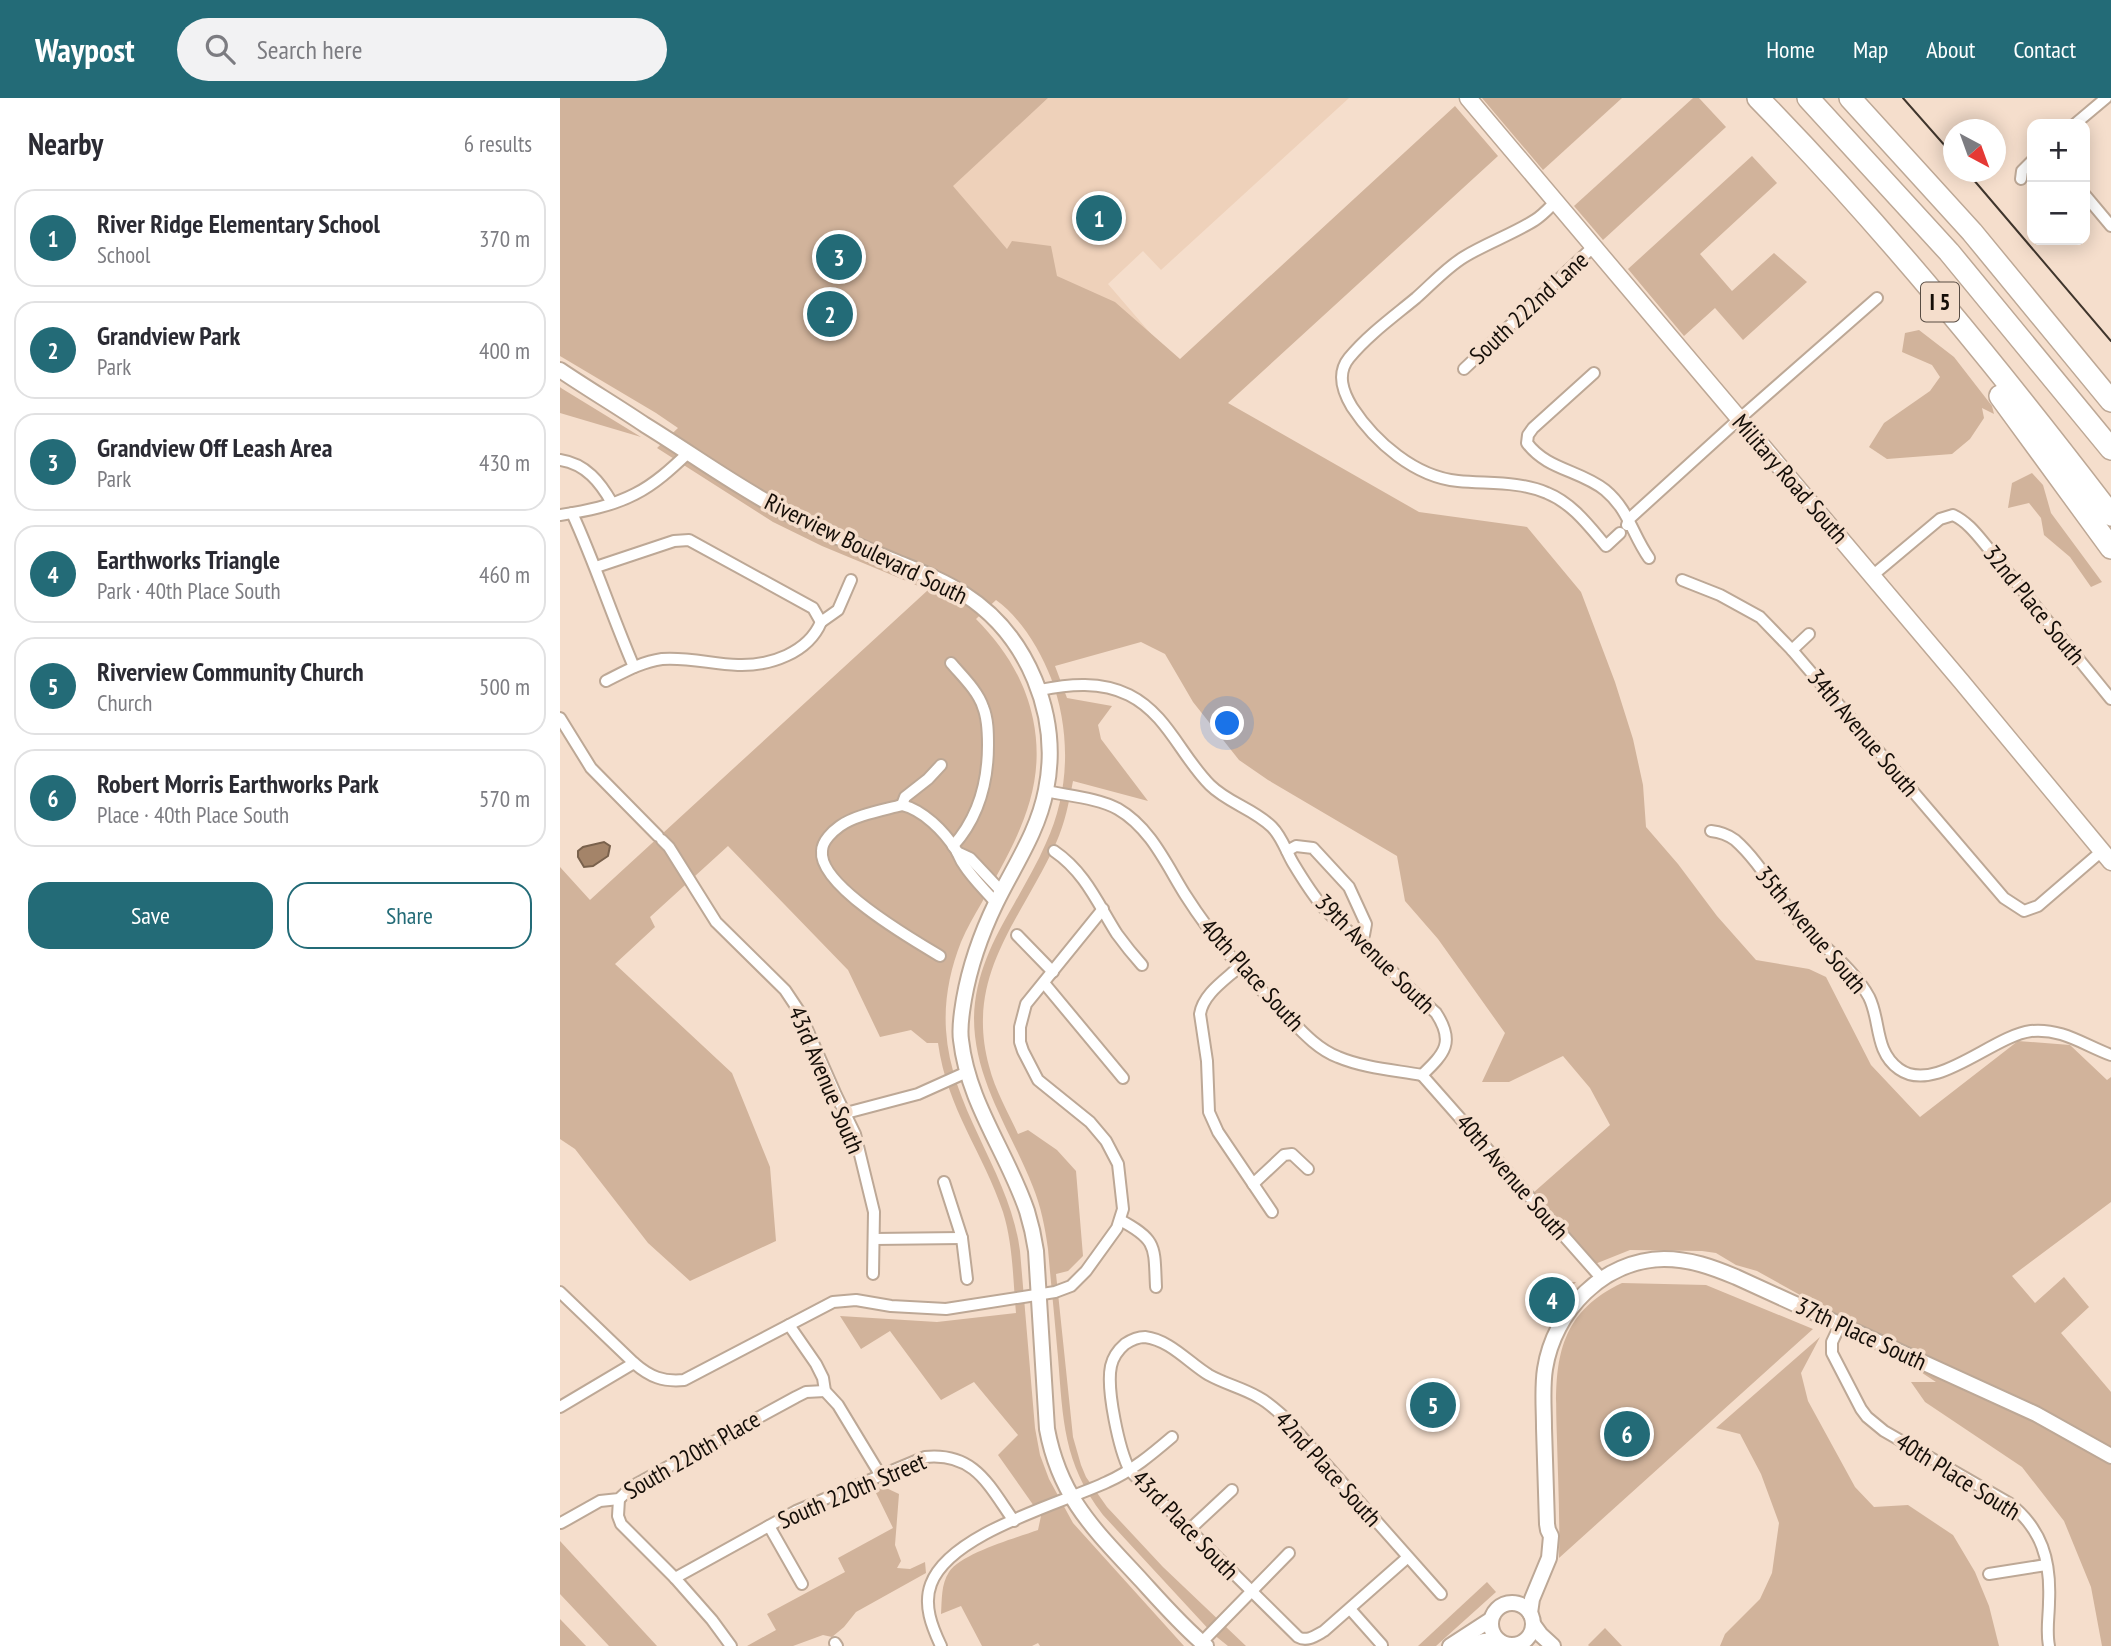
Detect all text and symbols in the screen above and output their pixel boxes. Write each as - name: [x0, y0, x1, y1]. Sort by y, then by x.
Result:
- search box: [177, 18, 667, 81]
- text: Waypost: [35, 28, 135, 71]
- icon: search: [201, 30, 239, 68]
- text: Search here: [257, 33, 362, 66]
- text: Home: [1766, 34, 1815, 65]
- text: Map: [1853, 34, 1888, 65]
- text: About: [1926, 34, 1975, 65]
- text: Contact: [2013, 34, 2076, 65]
- north arrow: [1943, 119, 2006, 182]
- map controls: [2027, 119, 2090, 245]
- button: +: [2027, 119, 2090, 182]
- text: Nearby: [28, 124, 103, 163]
- text: 6 results: [464, 129, 532, 158]
- button: −: [2027, 182, 2090, 245]
- pin: 1: [1076, 192, 1122, 244]
- text: River Ridge Elementary School: [97, 207, 380, 240]
- text: 1: [48, 224, 59, 253]
- text: 370 m: [479, 224, 530, 253]
- pin: 3: [816, 231, 862, 283]
- text: School: [97, 240, 150, 269]
- street label: South 222nd Lane: [1463, 245, 1595, 371]
- road number: I 5: [1921, 282, 1959, 322]
- pin: 2: [807, 288, 853, 340]
- text: Grandview Park: [97, 319, 240, 352]
- text: 2: [48, 336, 59, 365]
- text: 400 m: [479, 336, 530, 365]
- text: Park: [97, 352, 131, 381]
- street label: Military Road South: [1726, 407, 1855, 550]
- text: Grandview Off Leash Area: [97, 431, 333, 464]
- text: 3: [48, 448, 59, 477]
- text: 430 m: [479, 448, 530, 477]
- text: Park: [97, 464, 131, 493]
- street label: Riverview Boulevard South: [760, 486, 973, 611]
- street label: 32nd Place South: [1977, 539, 2092, 671]
- text: Earthworks Triangle: [97, 543, 280, 576]
- text: 4: [48, 560, 59, 589]
- text: 460 m: [479, 560, 530, 589]
- text: Park · 40th Place South: [97, 576, 281, 605]
- text: Riverview Community Church: [97, 655, 364, 688]
- street label: 34th Avenue South: [1801, 663, 1926, 803]
- text: 5: [48, 672, 59, 701]
- text: 500 m: [479, 672, 530, 701]
- text: Church: [97, 688, 152, 717]
- your location: [1210, 706, 1244, 740]
- text: Robert Morris Earthworks Park: [97, 767, 379, 800]
- text: 6: [48, 784, 59, 813]
- text: 570 m: [479, 784, 530, 813]
- text: Place · 40th Place South: [97, 800, 289, 829]
- street label: 35th Avenue South: [1749, 860, 1874, 1000]
- button: Save: [28, 882, 273, 949]
- button: Share: [287, 882, 532, 949]
- street label: 39th Avenue South: [1309, 887, 1442, 1020]
- street label: 40th Place South: [1194, 912, 1311, 1038]
- street label: 43rd Avenue South: [782, 1001, 871, 1158]
- street label: 40th Avenue South: [1449, 1107, 1576, 1246]
- pin: 4: [1529, 1274, 1575, 1326]
- street label: 37th Place South: [1791, 1290, 1932, 1377]
- pin: 5: [1410, 1379, 1456, 1431]
- street label: South 220th Place: [618, 1403, 765, 1506]
- street label: 42nd Place South: [1268, 1404, 1388, 1533]
- pin: 6: [1604, 1408, 1650, 1460]
- street label: 40th Place South: [1890, 1426, 2026, 1527]
- street label: South 220th Street: [773, 1445, 931, 1536]
- street label: 43rd Place South: [1125, 1463, 1245, 1586]

